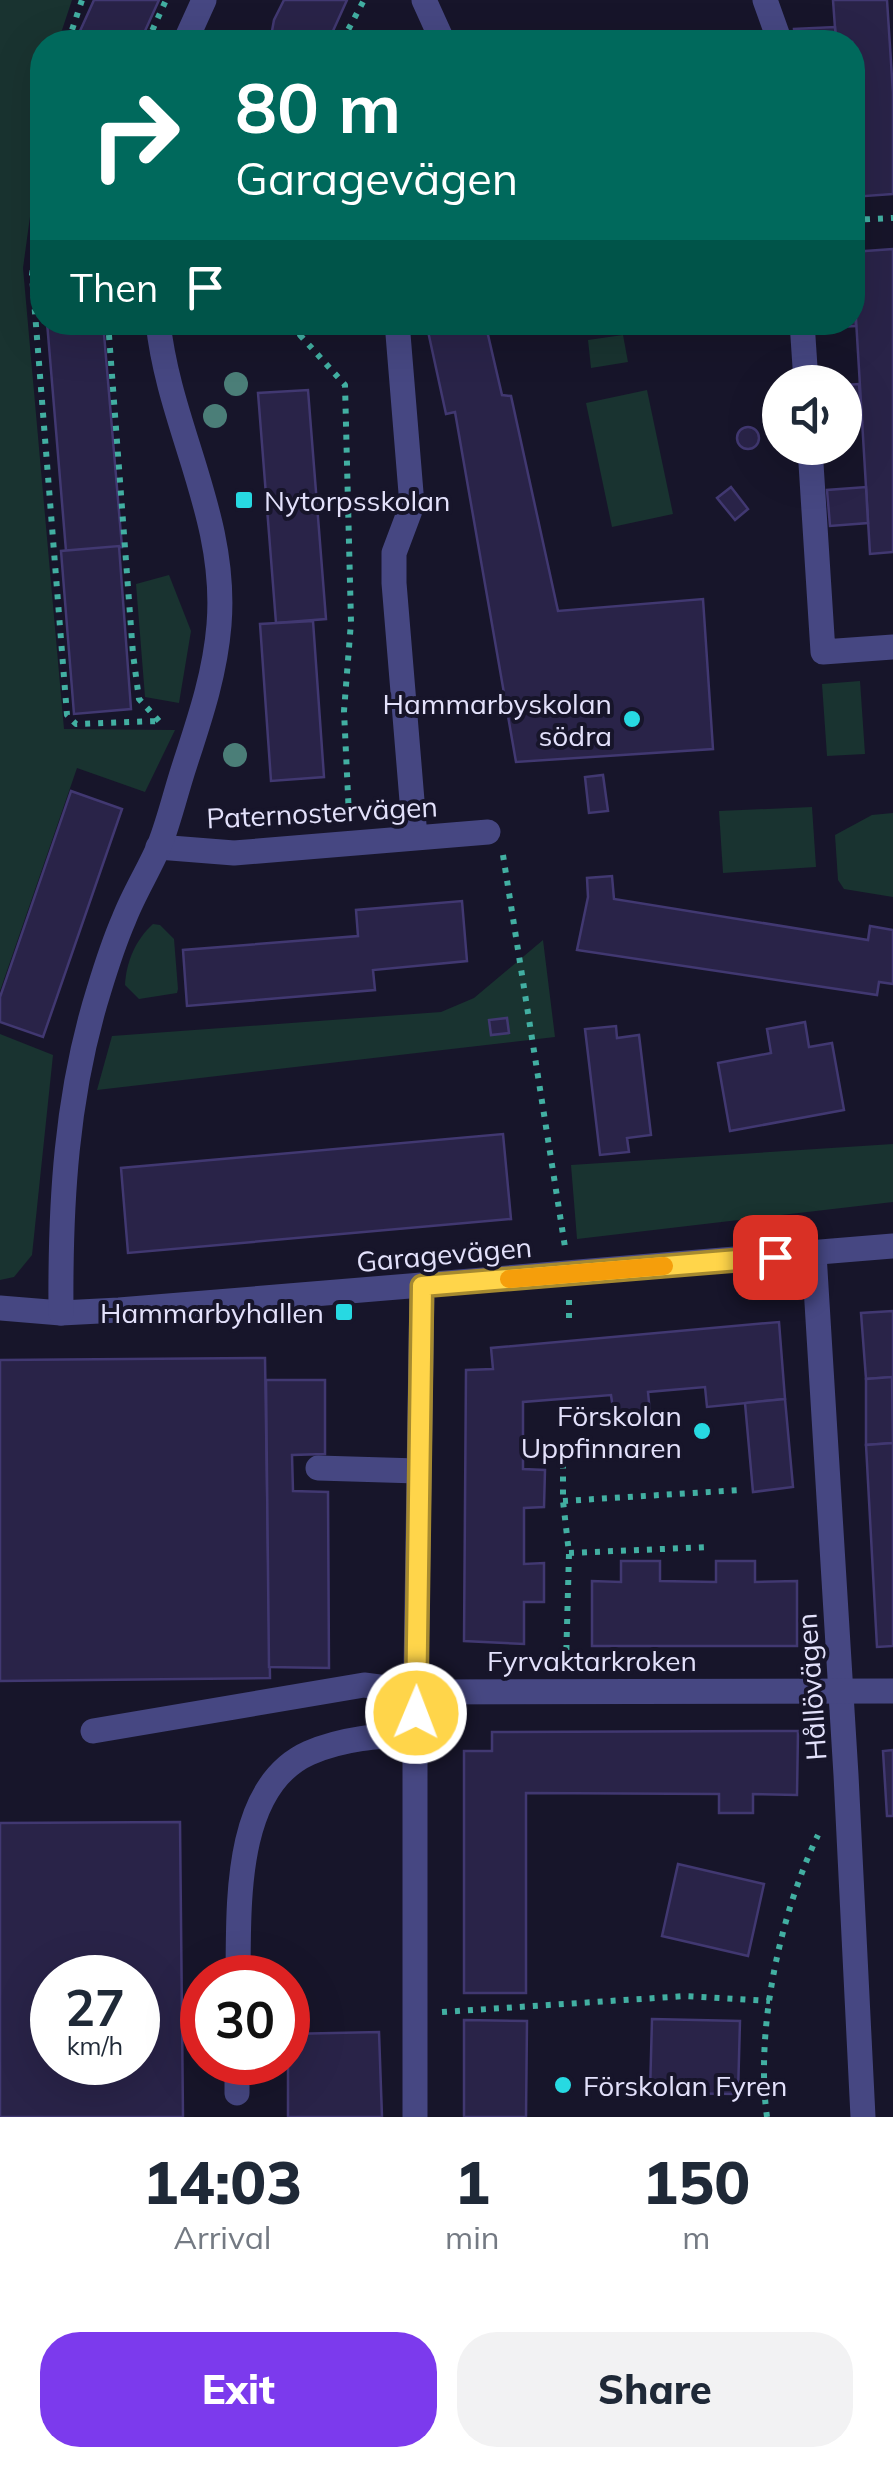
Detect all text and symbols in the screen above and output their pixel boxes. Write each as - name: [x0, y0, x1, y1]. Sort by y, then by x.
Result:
- text: 80 m: [235, 63, 401, 151]
- icon: right: [70, 70, 200, 200]
- text: Garagevägen: [235, 150, 518, 206]
- icon: arrive: [178, 260, 233, 315]
- text: Then: [70, 264, 158, 312]
- map controls: [762, 365, 862, 465]
- button: sound: [762, 365, 862, 465]
- place label: Nytorpsskolan: [264, 483, 450, 518]
- marker: Nytorpsskolan: [233, 489, 255, 511]
- place label: Hammarbyskolan södra: [383, 686, 612, 753]
- marker: Hammarbyskolan södra: [621, 708, 643, 730]
- street label: Paternostervägen: [205, 788, 439, 836]
- pin: [733, 1215, 818, 1300]
- street label: Garagevägen: [355, 1229, 533, 1279]
- icon: arrive: [748, 1230, 803, 1285]
- place label: Hammarbyhallen: [100, 1295, 324, 1330]
- marker: Hammarbyhallen: [333, 1301, 355, 1323]
- place label: Förskolan Uppfinnaren: [521, 1398, 682, 1465]
- marker: Förskolan Uppfinnaren: [691, 1420, 713, 1442]
- street label: Hållövägen: [788, 1612, 834, 1762]
- street label: Fyrvaktarkroken: [487, 1643, 697, 1678]
- position arrow: [364, 1661, 468, 1765]
- speed limit sign: 30: [180, 1955, 310, 2085]
- text: 27: [65, 1976, 125, 2039]
- text: km/h: [67, 2030, 123, 2061]
- place label: Förskolan Fyren: [583, 2068, 787, 2103]
- marker: Förskolan Fyren: [552, 2074, 574, 2096]
- text: 14:03: [143, 2144, 302, 2219]
- text: 1: [454, 2144, 490, 2219]
- text: 150: [642, 2144, 750, 2219]
- text: Arrival: [174, 2217, 271, 2257]
- text: min: [445, 2217, 500, 2257]
- text: m: [682, 2217, 710, 2257]
- button: Exit: [40, 2332, 437, 2447]
- button: Share: [457, 2332, 853, 2447]

